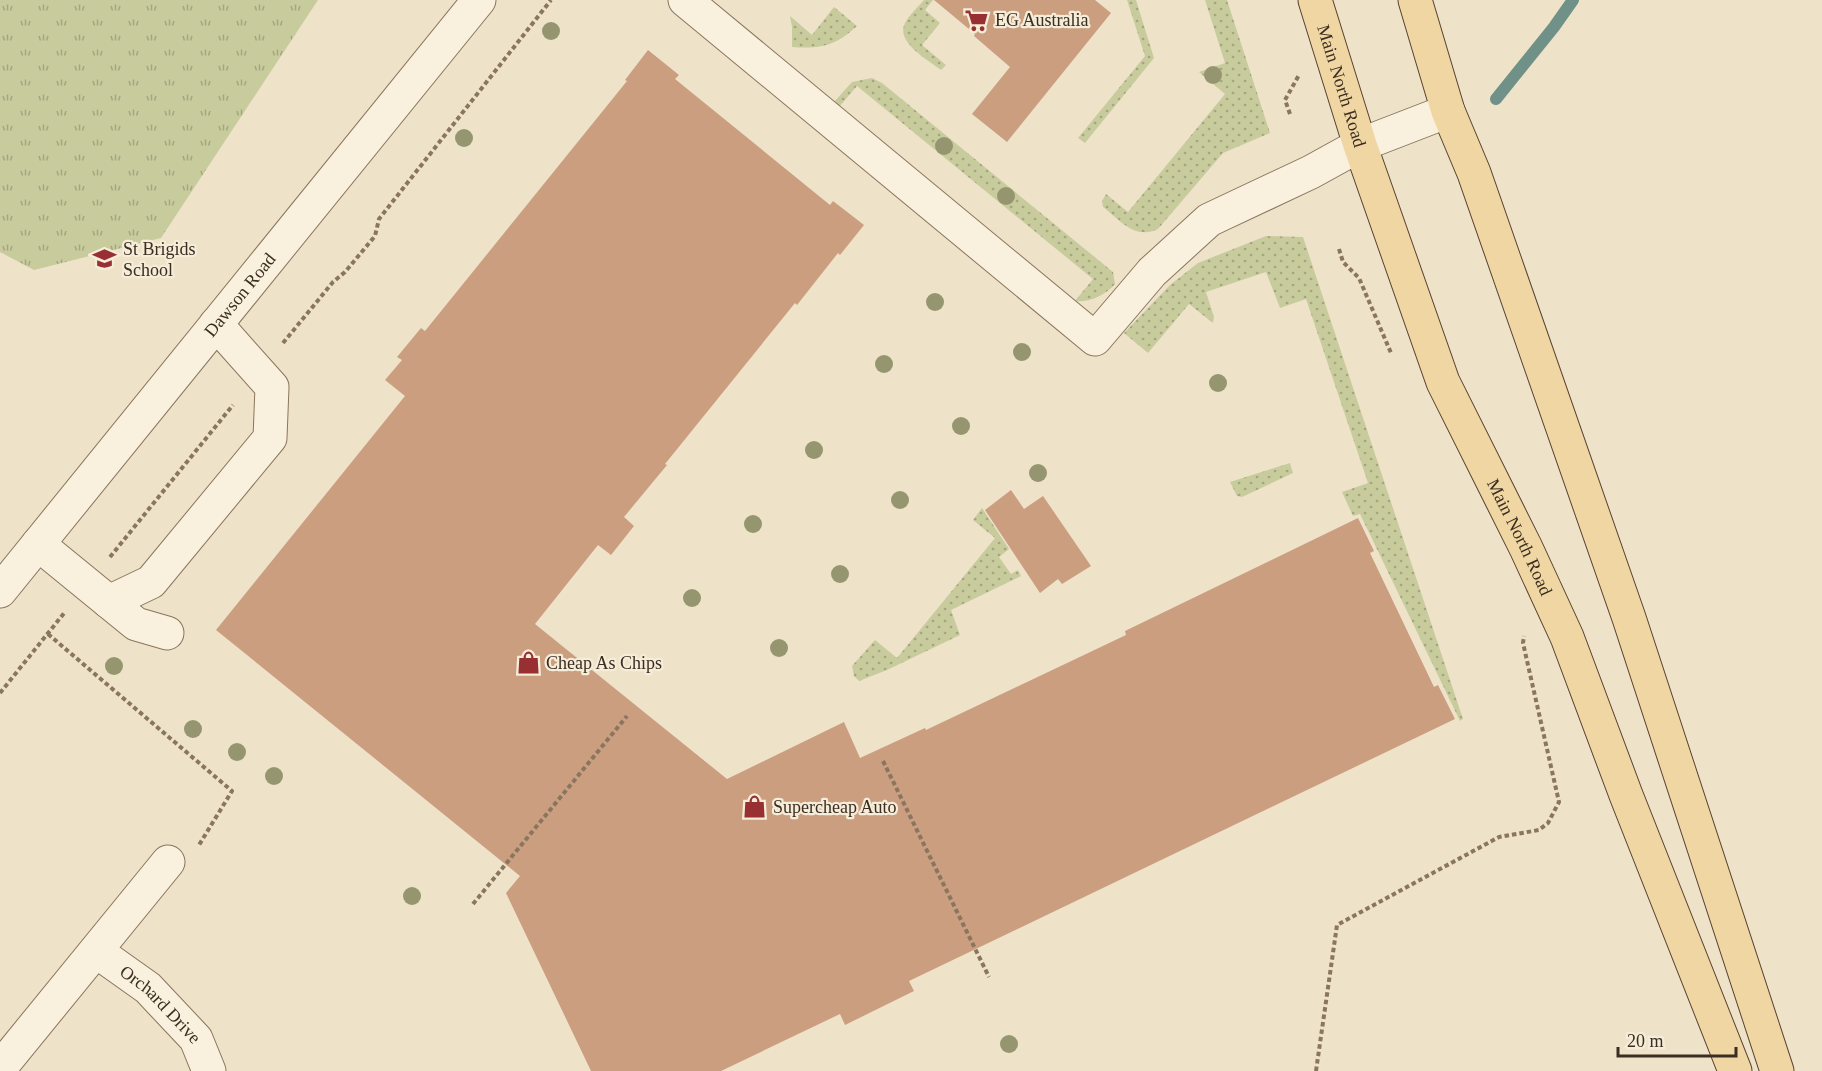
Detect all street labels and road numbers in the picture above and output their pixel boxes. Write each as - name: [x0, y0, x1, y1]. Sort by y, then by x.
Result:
- street label: Main North Road: [1313, 22, 1370, 150]
- street label: Dawson Road: [200, 249, 280, 341]
- street label: Main North Road: [1483, 475, 1556, 599]
- street label: Orchard Drive: [116, 961, 205, 1048]

